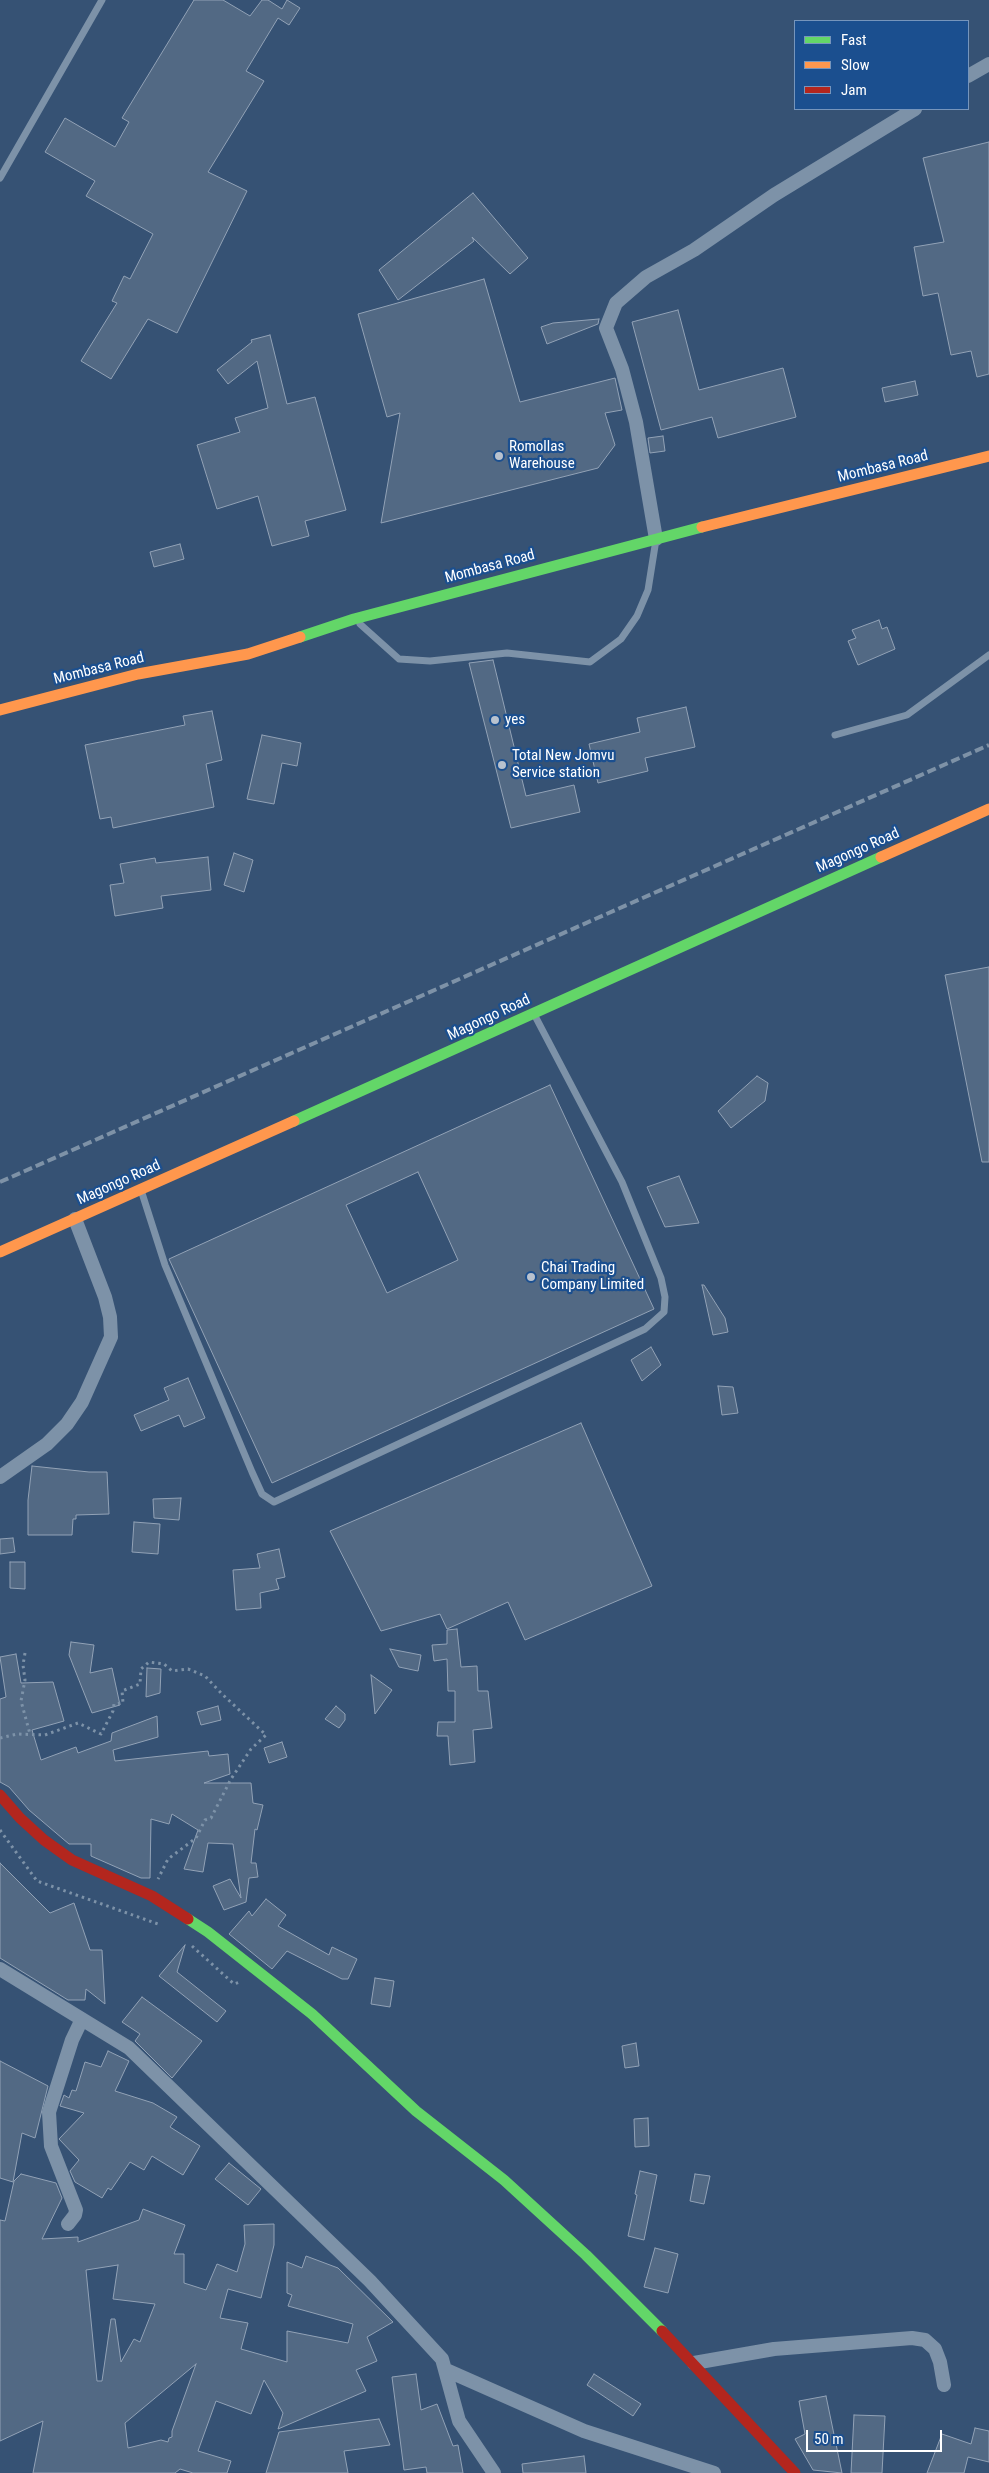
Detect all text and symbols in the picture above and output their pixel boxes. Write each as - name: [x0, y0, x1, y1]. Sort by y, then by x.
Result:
- legend: [794, 20, 969, 110]
- text: Fast: [841, 31, 866, 49]
- text: Slow: [841, 56, 870, 74]
- text: Jam: [841, 81, 867, 99]
- place label: Romollas Warehouse: [509, 438, 575, 473]
- street label: Mombasa Road: [836, 447, 930, 487]
- marker: Romollas Warehouse: [493, 450, 505, 462]
- street label: Mombasa Road: [443, 546, 537, 588]
- street label: Mombasa Road: [52, 649, 146, 689]
- place label: yes: [505, 711, 525, 729]
- marker: yes: [489, 714, 501, 726]
- place label: Total New Jomvu Service station: [512, 747, 614, 782]
- marker: Total New Jomvu Service station: [496, 759, 508, 771]
- street label: Magongo Road: [814, 825, 902, 877]
- street label: Magongo Road: [445, 991, 533, 1045]
- street label: Magongo Road: [75, 1157, 163, 1209]
- place label: Chai Trading Company Limited: [541, 1259, 644, 1294]
- marker: Chai Trading Company Limited: [525, 1271, 537, 1283]
- scale bar: [809, 2420, 945, 2452]
- text: 50 m: [814, 2430, 844, 2448]

